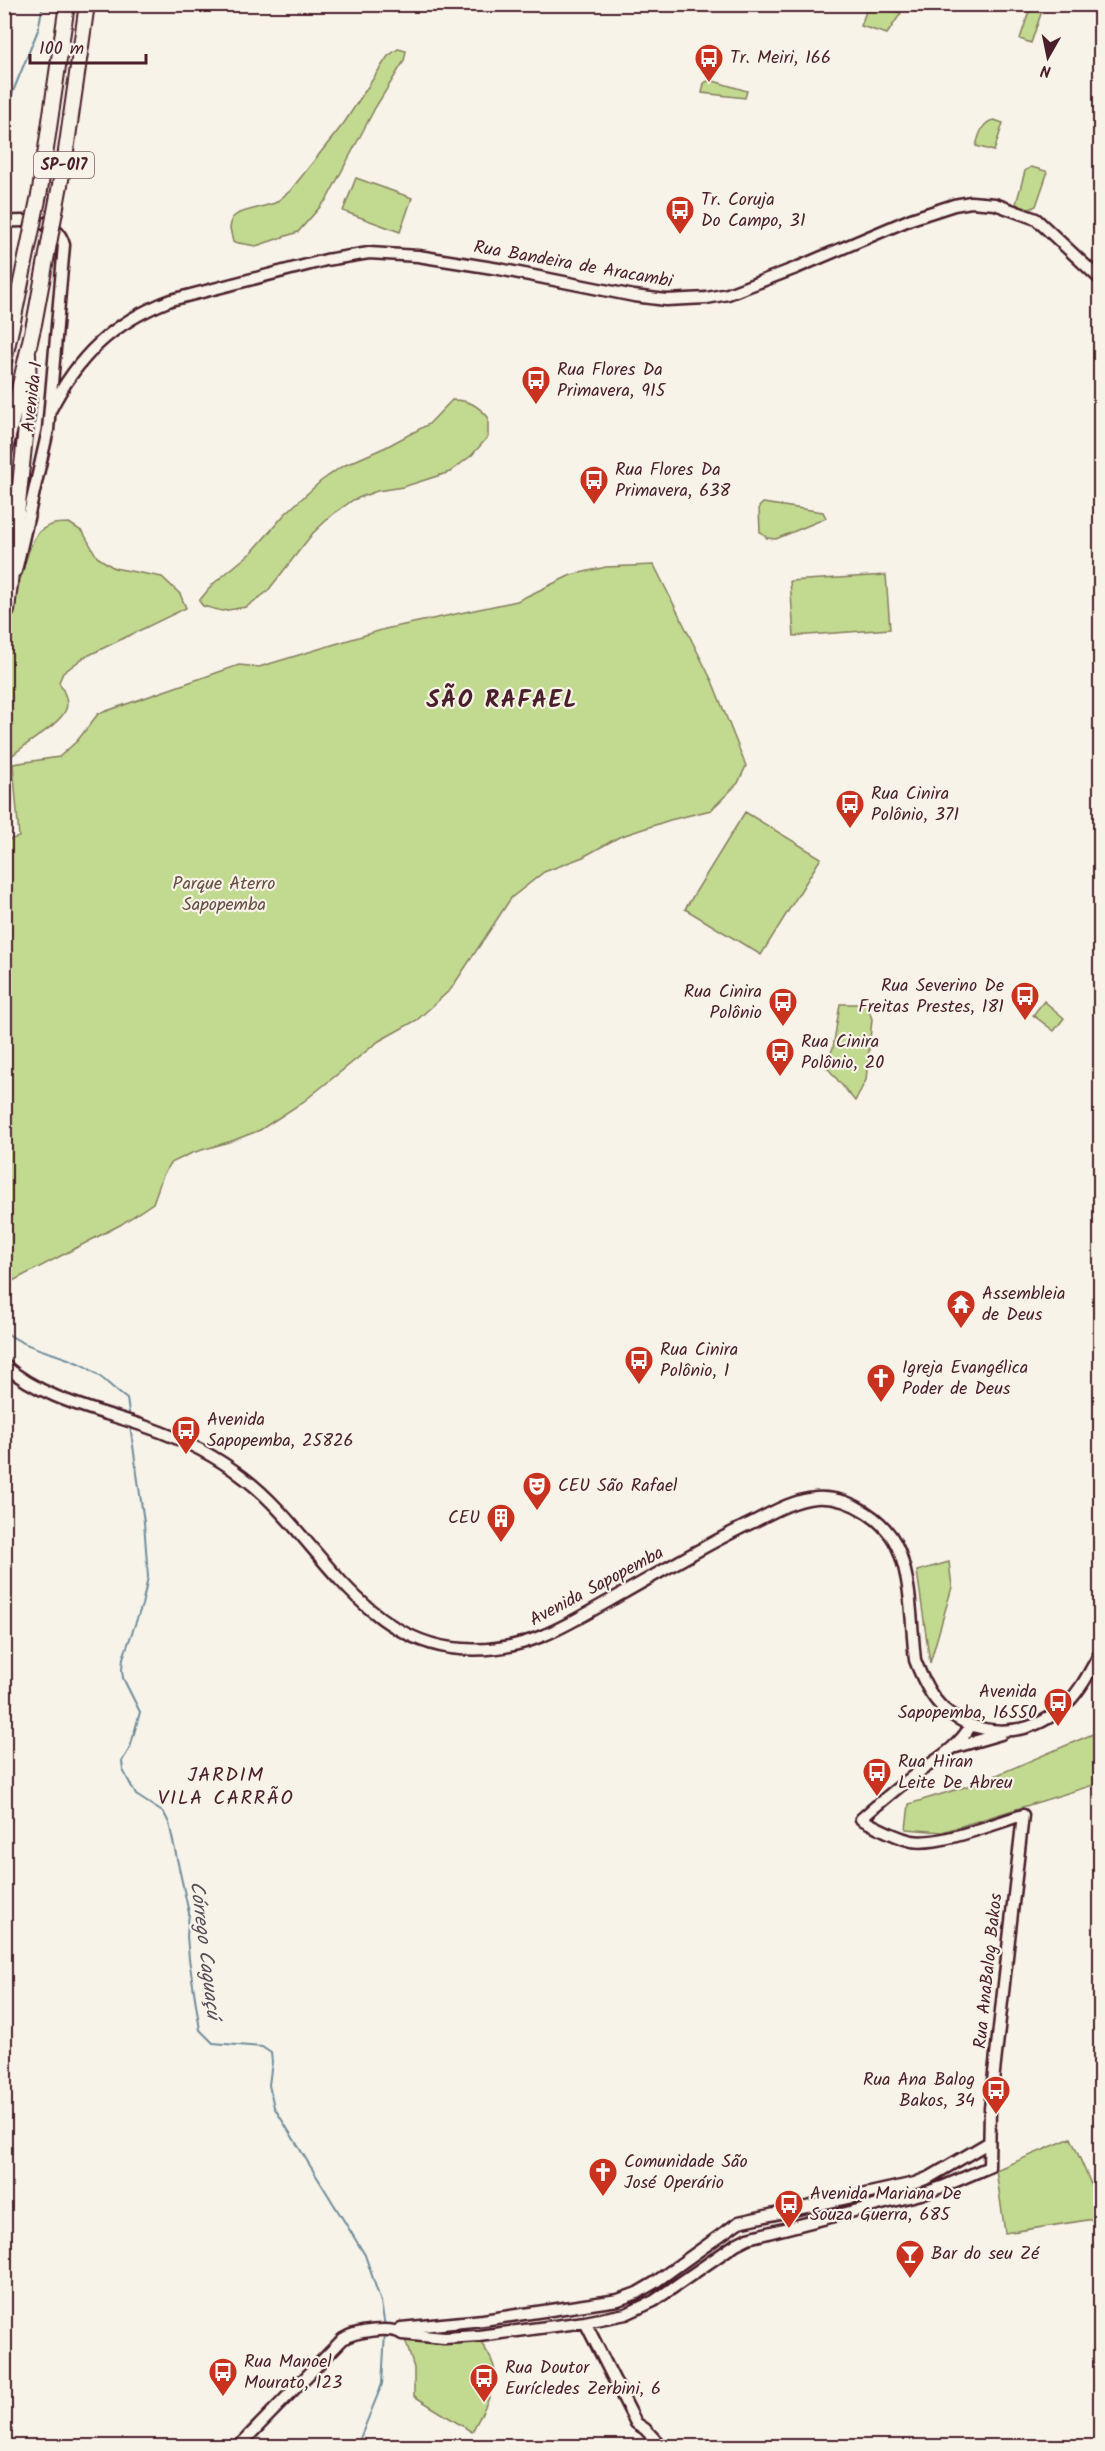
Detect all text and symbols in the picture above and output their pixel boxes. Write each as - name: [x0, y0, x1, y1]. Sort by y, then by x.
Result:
- scale bar: [30, 27, 146, 65]
- north arrow: [1018, 27, 1078, 87]
- text: 100 m: [39, 35, 84, 64]
- bus stop icon: Tr. Meiri, 166: [693, 42, 725, 84]
- place label: Tr. Meiri, 166: [730, 44, 831, 73]
- text: N: [1039, 57, 1053, 83]
- road number: SP-017: [34, 152, 94, 178]
- place label: Tr. Coruja Do Campo, 31: [701, 186, 806, 236]
- bus stop icon: Tr. Coruja Do Campo, 31: [664, 194, 696, 236]
- street label: Rua Bandeira de Aracambi: [471, 233, 675, 297]
- place label: Rua Flores Da Primavera, 915: [557, 356, 667, 406]
- street label: Avenida 1: [14, 360, 52, 434]
- bus stop icon: Rua Flores Da Primavera, 915: [520, 364, 552, 406]
- place label: Rua Flores Da Primavera, 638: [615, 456, 730, 506]
- bus stop icon: Rua Flores Da Primavera, 638: [578, 464, 610, 506]
- district label: SÃO RAFAEL: [426, 681, 578, 720]
- place label: Rua Cinira Polônio, 371: [871, 780, 959, 830]
- bus stop icon: Rua Cinira Polônio, 371: [834, 788, 866, 830]
- park label: Parque Aterro Sapopemba: [173, 870, 275, 920]
- place label: Rua Severino De Freitas Prestes, 181: [858, 972, 1004, 1022]
- place label: Rua Cinira Polônio: [684, 978, 762, 1028]
- bus stop icon: Rua Severino De Freitas Prestes, 181: [1009, 980, 1041, 1022]
- bus stop icon: Rua Cinira Polônio: [767, 986, 799, 1028]
- place label: Rua Cinira Polônio, 20: [801, 1028, 884, 1078]
- bus stop icon: Rua Cinira Polônio, 20: [764, 1036, 796, 1078]
- place label: Assembleia de Deus: [982, 1280, 1065, 1330]
- temple icon: Assembleia de Deus: [945, 1288, 977, 1330]
- place label: Rua Cinira Polônio, 1: [660, 1336, 738, 1386]
- bus stop icon: Rua Cinira Polônio, 1: [623, 1344, 655, 1386]
- place label: Igreja Evangélica Poder de Deus: [902, 1354, 1028, 1404]
- church icon: Igreja Evangélica Poder de Deus: [865, 1362, 897, 1404]
- place label: Avenida Sapopemba, 25826: [207, 1406, 353, 1456]
- bus stop icon: Avenida Sapopemba, 25826: [170, 1414, 202, 1456]
- theatre icon: CEU São Rafael: [521, 1470, 553, 1512]
- place label: CEU São Rafael: [558, 1472, 678, 1501]
- building icon: CEU: [485, 1502, 517, 1544]
- place label: CEU: [448, 1504, 480, 1533]
- street label: Avenida Sapopemba: [524, 1539, 670, 1635]
- place label: Avenida Sapopemba, 16550: [898, 1678, 1037, 1728]
- bus stop icon: Avenida Sapopemba, 16550: [1042, 1686, 1074, 1728]
- place label: Rua Hiran Leite De Abreu: [898, 1748, 1013, 1798]
- bus stop icon: Rua Hiran Leite De Abreu: [861, 1756, 893, 1798]
- district label: JARDIM VILA CARRÃO: [158, 1760, 294, 1815]
- water label: Córrego Caguaçú: [180, 1879, 229, 2025]
- street label: Rua AnaBalog Bakos: [966, 1891, 1012, 2050]
- place label: Rua Ana Balog Bakos, 34: [863, 2066, 975, 2116]
- bus stop icon: Rua Ana Balog Bakos, 34: [980, 2074, 1012, 2116]
- place label: Comunidade São José Operário: [624, 2148, 748, 2198]
- church icon: Comunidade São José Operário: [587, 2156, 619, 2198]
- place label: Avenida Mariana De Souza Guerra, 685: [810, 2180, 961, 2230]
- bus stop icon: Avenida Mariana De Souza Guerra, 685: [773, 2188, 805, 2230]
- bar icon: Bar do seu Zé: [894, 2238, 926, 2280]
- place label: Bar do seu Zé: [931, 2240, 1040, 2269]
- place label: Rua Manoel Mourato, 123: [244, 2348, 342, 2398]
- place label: Rua Doutor Eurícledes Zerbini, 6: [505, 2354, 661, 2404]
- bus stop icon: Rua Manoel Mourato, 123: [207, 2356, 239, 2398]
- bus stop icon: Rua Doutor Eurícledes Zerbini, 6: [468, 2362, 500, 2404]

